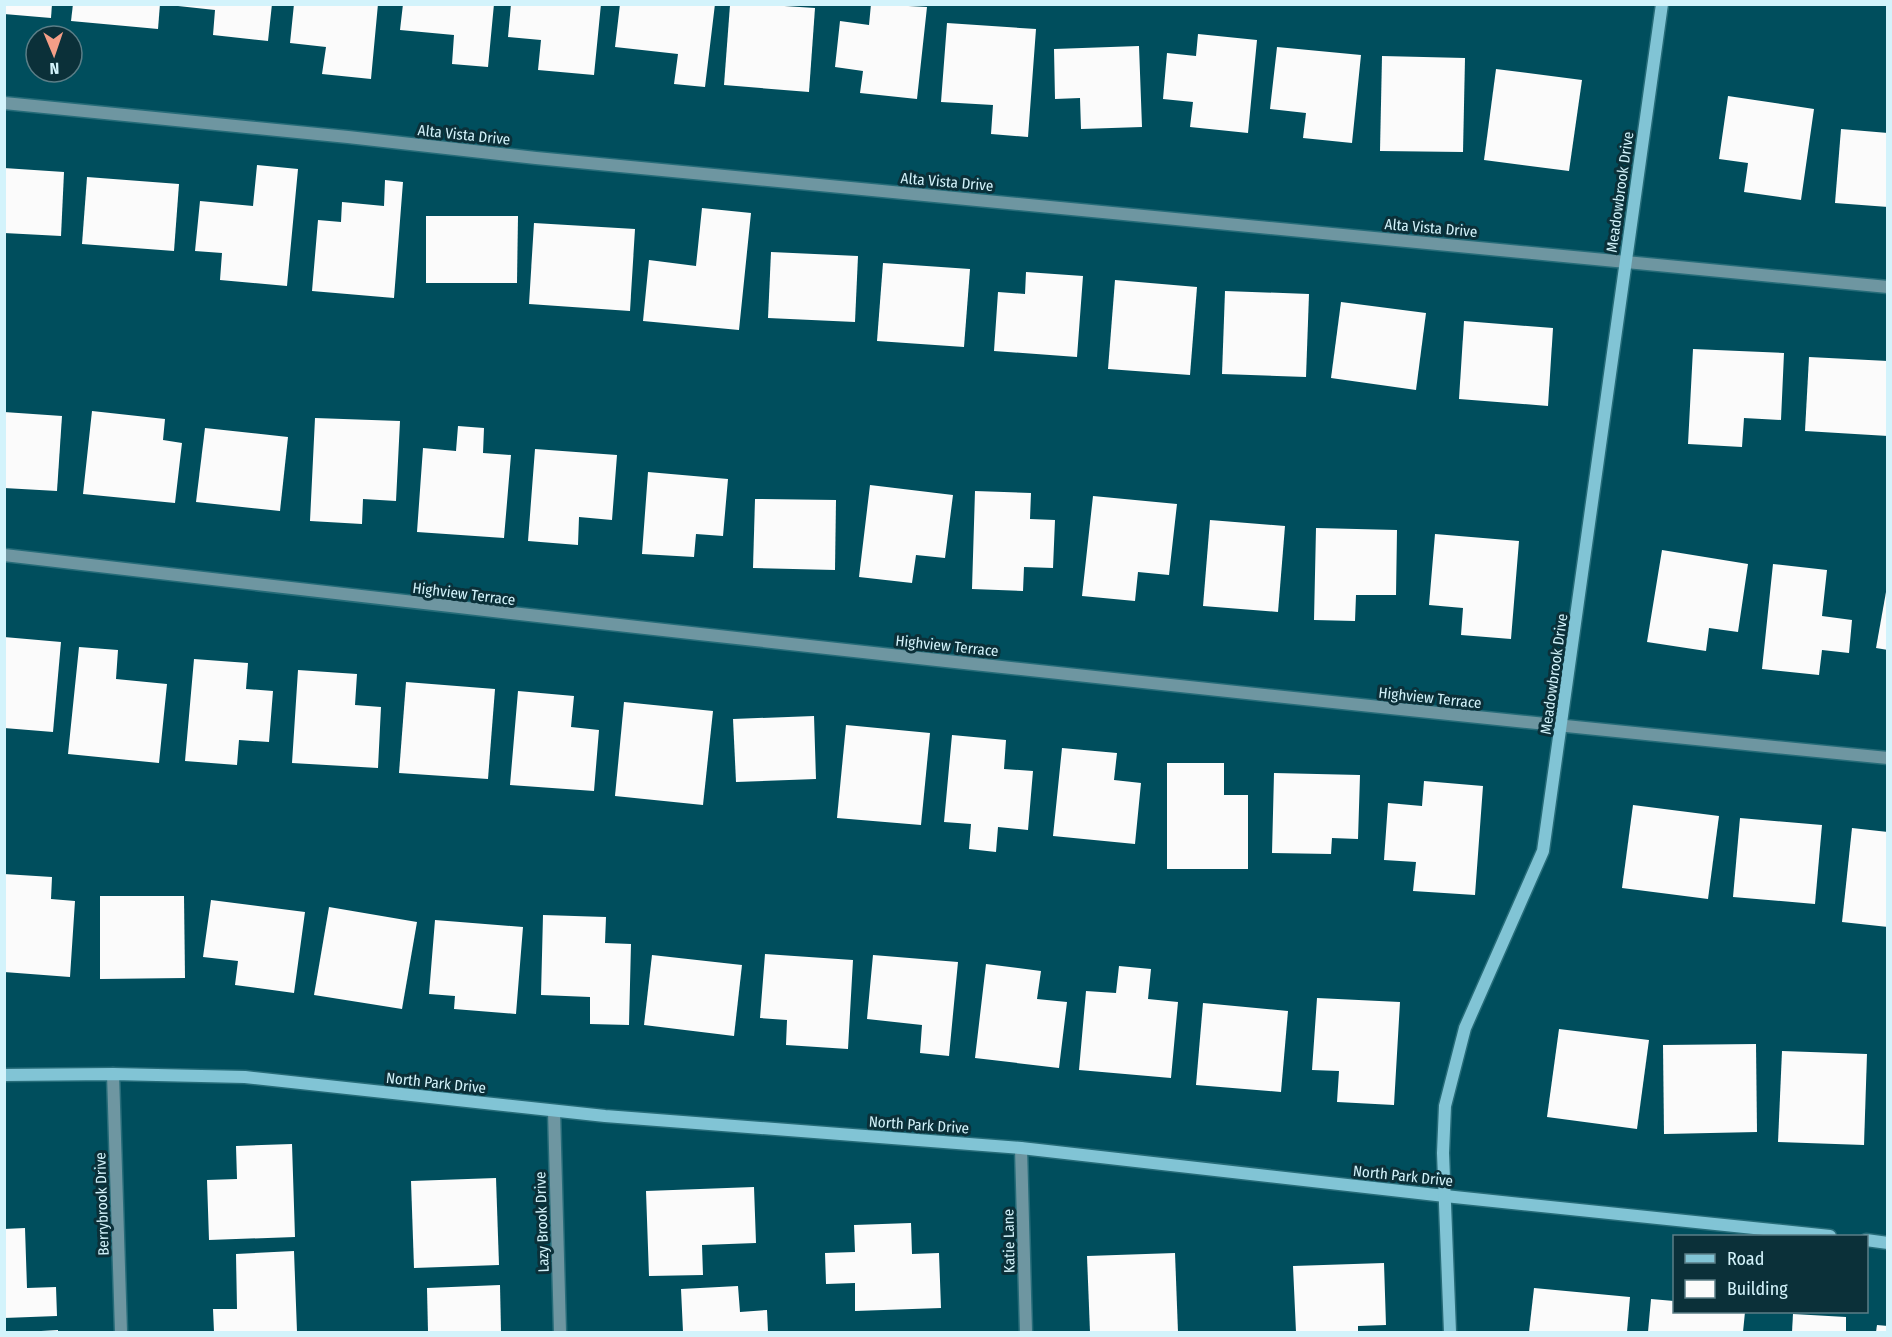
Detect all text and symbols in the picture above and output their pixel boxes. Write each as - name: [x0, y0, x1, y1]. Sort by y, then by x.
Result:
- north arrow: [24, 24, 84, 84]
- text: N: [49, 59, 60, 78]
- street label: Alta Vista Drive: [417, 121, 511, 149]
- street label: Meadowbrook Drive: [1603, 130, 1637, 254]
- street label: Alta Vista Drive: [900, 169, 994, 195]
- street label: Alta Vista Drive: [1384, 215, 1478, 241]
- street label: Highview Terrace: [412, 579, 516, 609]
- street label: Meadowbrook Drive: [1537, 612, 1571, 736]
- street label: Highview Terrace: [895, 632, 999, 660]
- street label: Highview Terrace: [1378, 684, 1482, 712]
- street label: North Park Drive: [385, 1069, 487, 1097]
- street label: North Park Drive: [868, 1113, 970, 1137]
- street label: Berrybrook Drive: [91, 1152, 113, 1256]
- street label: North Park Drive: [1352, 1162, 1454, 1190]
- street label: Lazy Brook Drive: [531, 1171, 553, 1273]
- street label: Katie Lane: [999, 1209, 1019, 1273]
- legend: [1673, 1235, 1868, 1313]
- text: Road: [1727, 1248, 1764, 1270]
- text: Building: [1727, 1278, 1788, 1300]

